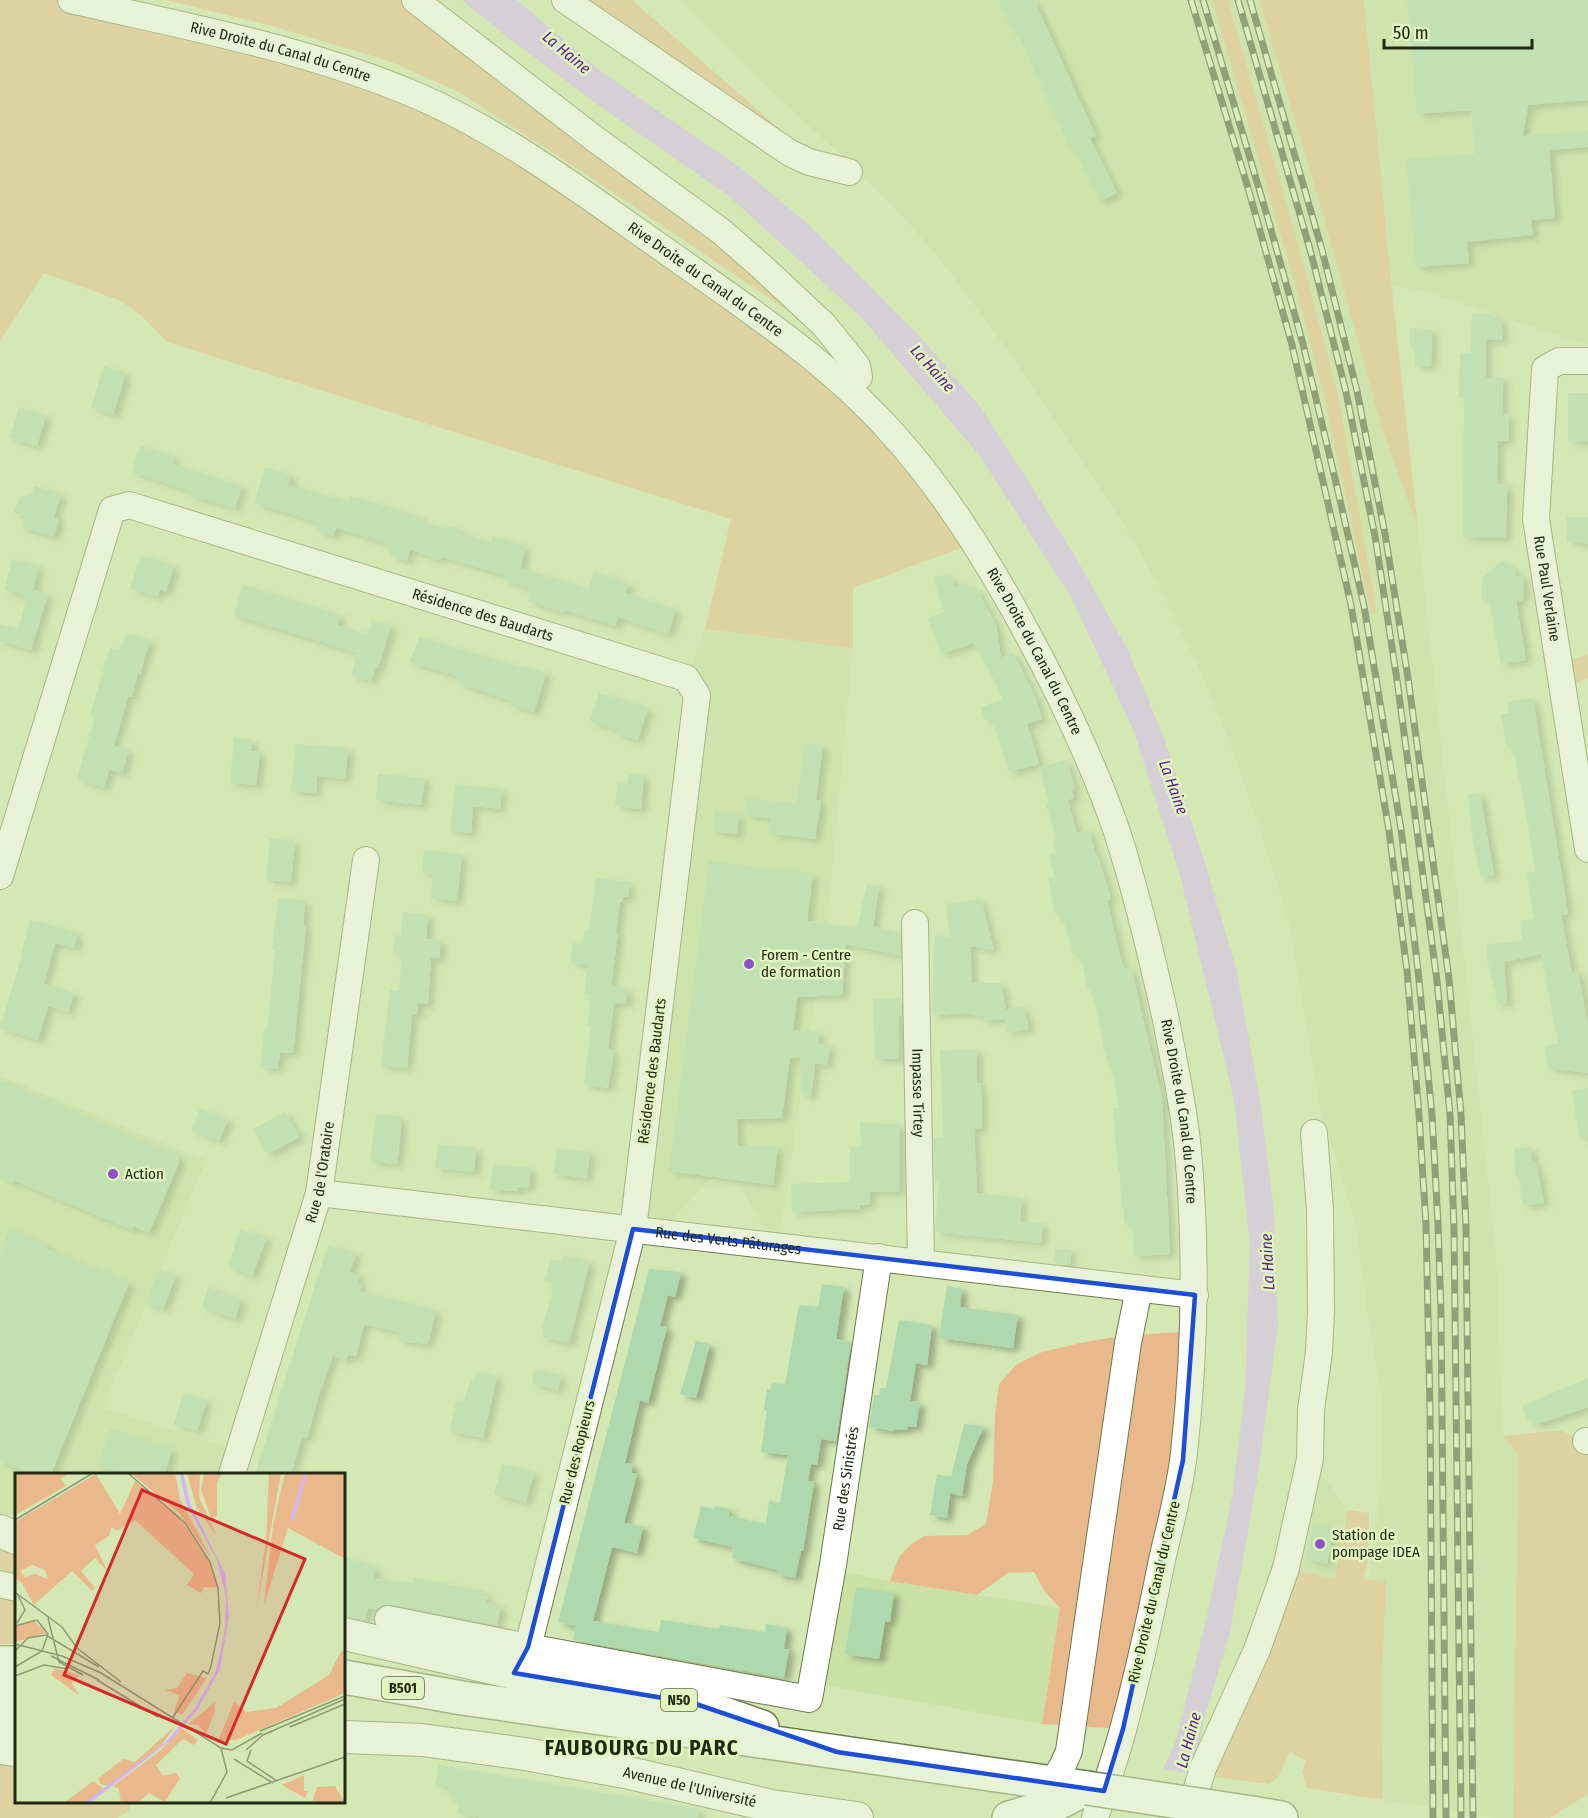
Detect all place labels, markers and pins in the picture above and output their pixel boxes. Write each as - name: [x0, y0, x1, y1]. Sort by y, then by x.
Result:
- place label: Forem - Centre de formation: [761, 946, 851, 981]
- marker: Forem - Centre de formation: [742, 957, 756, 971]
- place label: Action: [125, 1165, 164, 1183]
- marker: Action: [106, 1167, 120, 1181]
- place label: Station de pompage IDEA: [1332, 1526, 1420, 1561]
- marker: Station de pompage IDEA: [1313, 1537, 1327, 1551]

